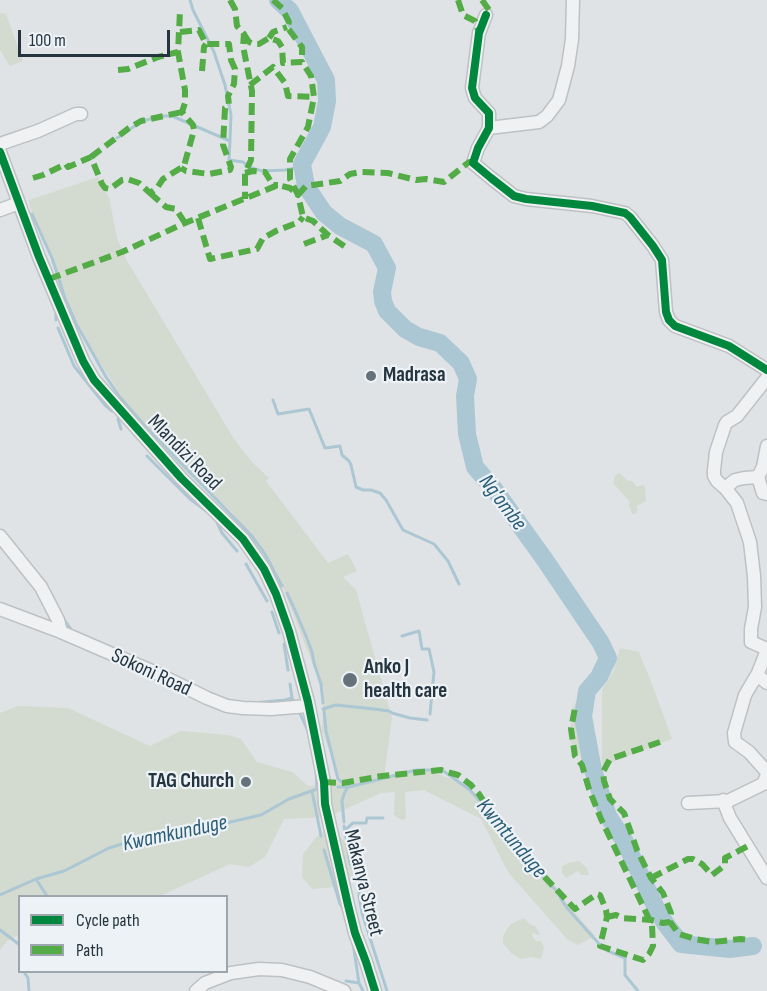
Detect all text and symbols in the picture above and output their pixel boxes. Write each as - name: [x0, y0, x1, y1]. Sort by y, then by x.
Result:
- scale bar: [21, 18, 172, 56]
- text: 100 m: [29, 30, 66, 51]
- place label: Madrasa: [383, 363, 445, 389]
- marker: Madrasa: [364, 369, 378, 383]
- street label: Mlandizi Road: [142, 410, 226, 496]
- water label: Ng'ombe: [472, 470, 532, 536]
- street label: Sokoni Road: [107, 644, 195, 702]
- place label: Anko J health care: [364, 655, 447, 705]
- marker: Anko J health care: [341, 671, 359, 689]
- place label: TAG Church: [148, 769, 234, 795]
- marker: TAG Church: [239, 775, 253, 789]
- water label: Kwmtunduge: [470, 794, 552, 884]
- water label: Kwamkunduge: [120, 810, 230, 858]
- street label: Makanya Street: [338, 827, 388, 939]
- legend: [18, 895, 228, 973]
- text: Cycle path: [76, 910, 140, 931]
- text: Path: [76, 940, 104, 961]

